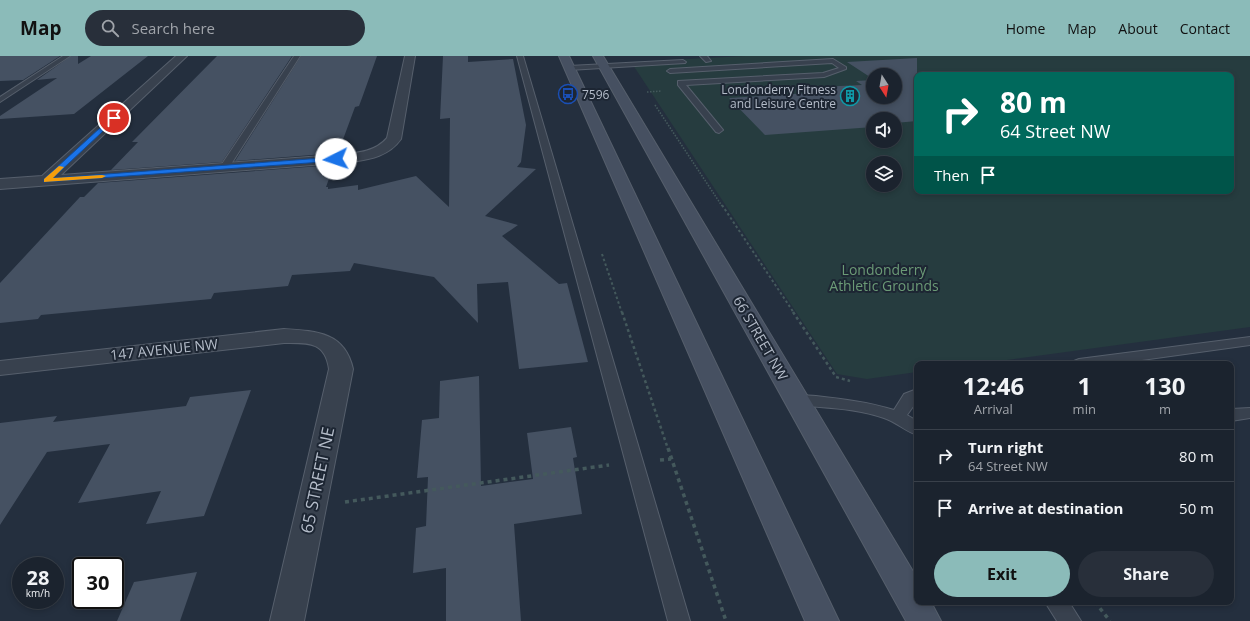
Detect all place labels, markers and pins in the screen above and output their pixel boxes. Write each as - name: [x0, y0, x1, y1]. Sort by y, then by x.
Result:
- place label: Londonderry Fitness and Leisure Centre: [721, 81, 836, 112]
- bus stop icon: 7596: [557, 83, 579, 105]
- building icon: Londonderry Fitness and Leisure Centre: [839, 85, 861, 107]
- place label: 7596: [582, 86, 610, 103]
- pin: [97, 101, 131, 135]

